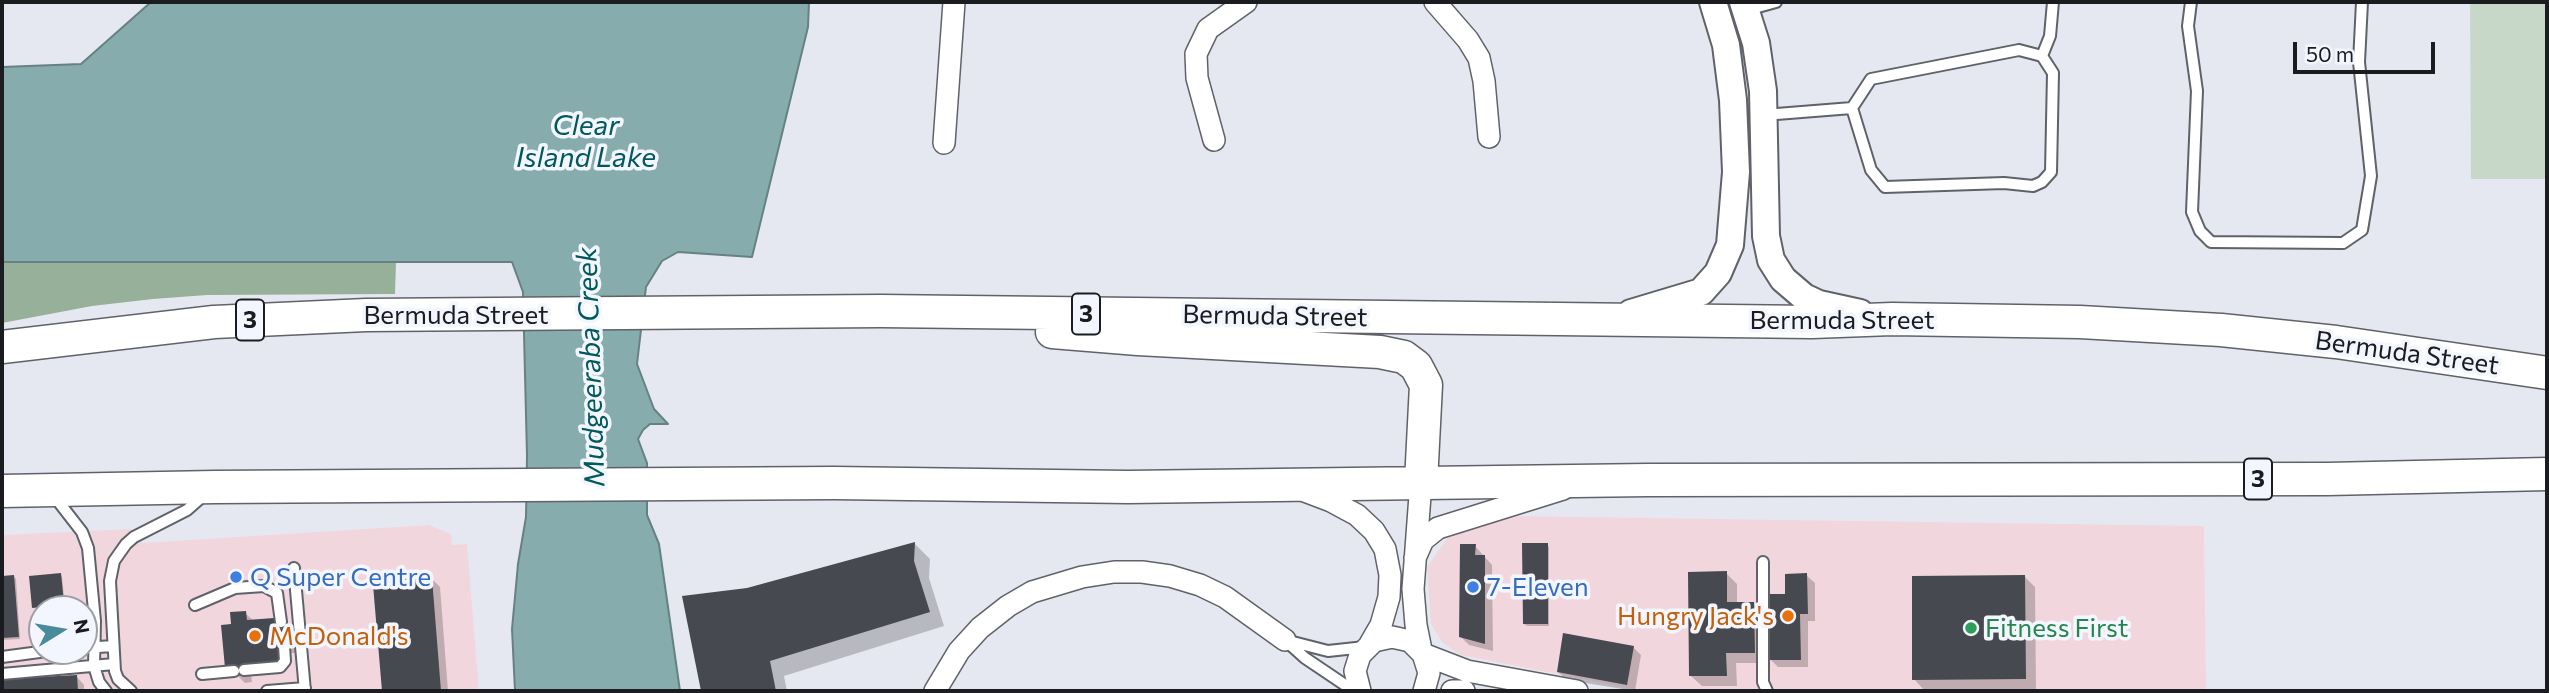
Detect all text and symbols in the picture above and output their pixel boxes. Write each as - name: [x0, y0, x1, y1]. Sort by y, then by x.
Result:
- scale bar: [2297, 28, 2439, 72]
- text: 50 m: [2306, 41, 2354, 66]
- water label: Clear Island Lake: [516, 109, 656, 175]
- water label: Mudgeeraba Creek: [570, 247, 612, 487]
- road number: 3: [1072, 293, 1100, 334]
- street label: Bermuda Street: [363, 299, 549, 331]
- street label: Bermuda Street: [1182, 299, 1368, 333]
- road number: 3: [236, 300, 264, 340]
- street label: Bermuda Street: [1749, 304, 1935, 336]
- street label: Bermuda Street: [2313, 325, 2501, 381]
- road number: 3: [2244, 458, 2272, 500]
- place label: Q Super Centre: [250, 561, 431, 593]
- marker: Q Super Centre: [228, 569, 244, 585]
- place label: 7-Eleven: [1487, 571, 1589, 603]
- marker: 7-Eleven: [1465, 579, 1481, 595]
- north arrow: [28, 595, 98, 665]
- place label: Hungry Jack's: [1617, 600, 1774, 632]
- marker: Hungry Jack's: [1780, 608, 1796, 624]
- place label: Fitness First: [1985, 612, 2128, 644]
- text: N: [69, 617, 95, 635]
- place label: McDonald's: [269, 620, 409, 652]
- marker: Fitness First: [1963, 620, 1979, 636]
- marker: McDonald's: [247, 628, 263, 644]

